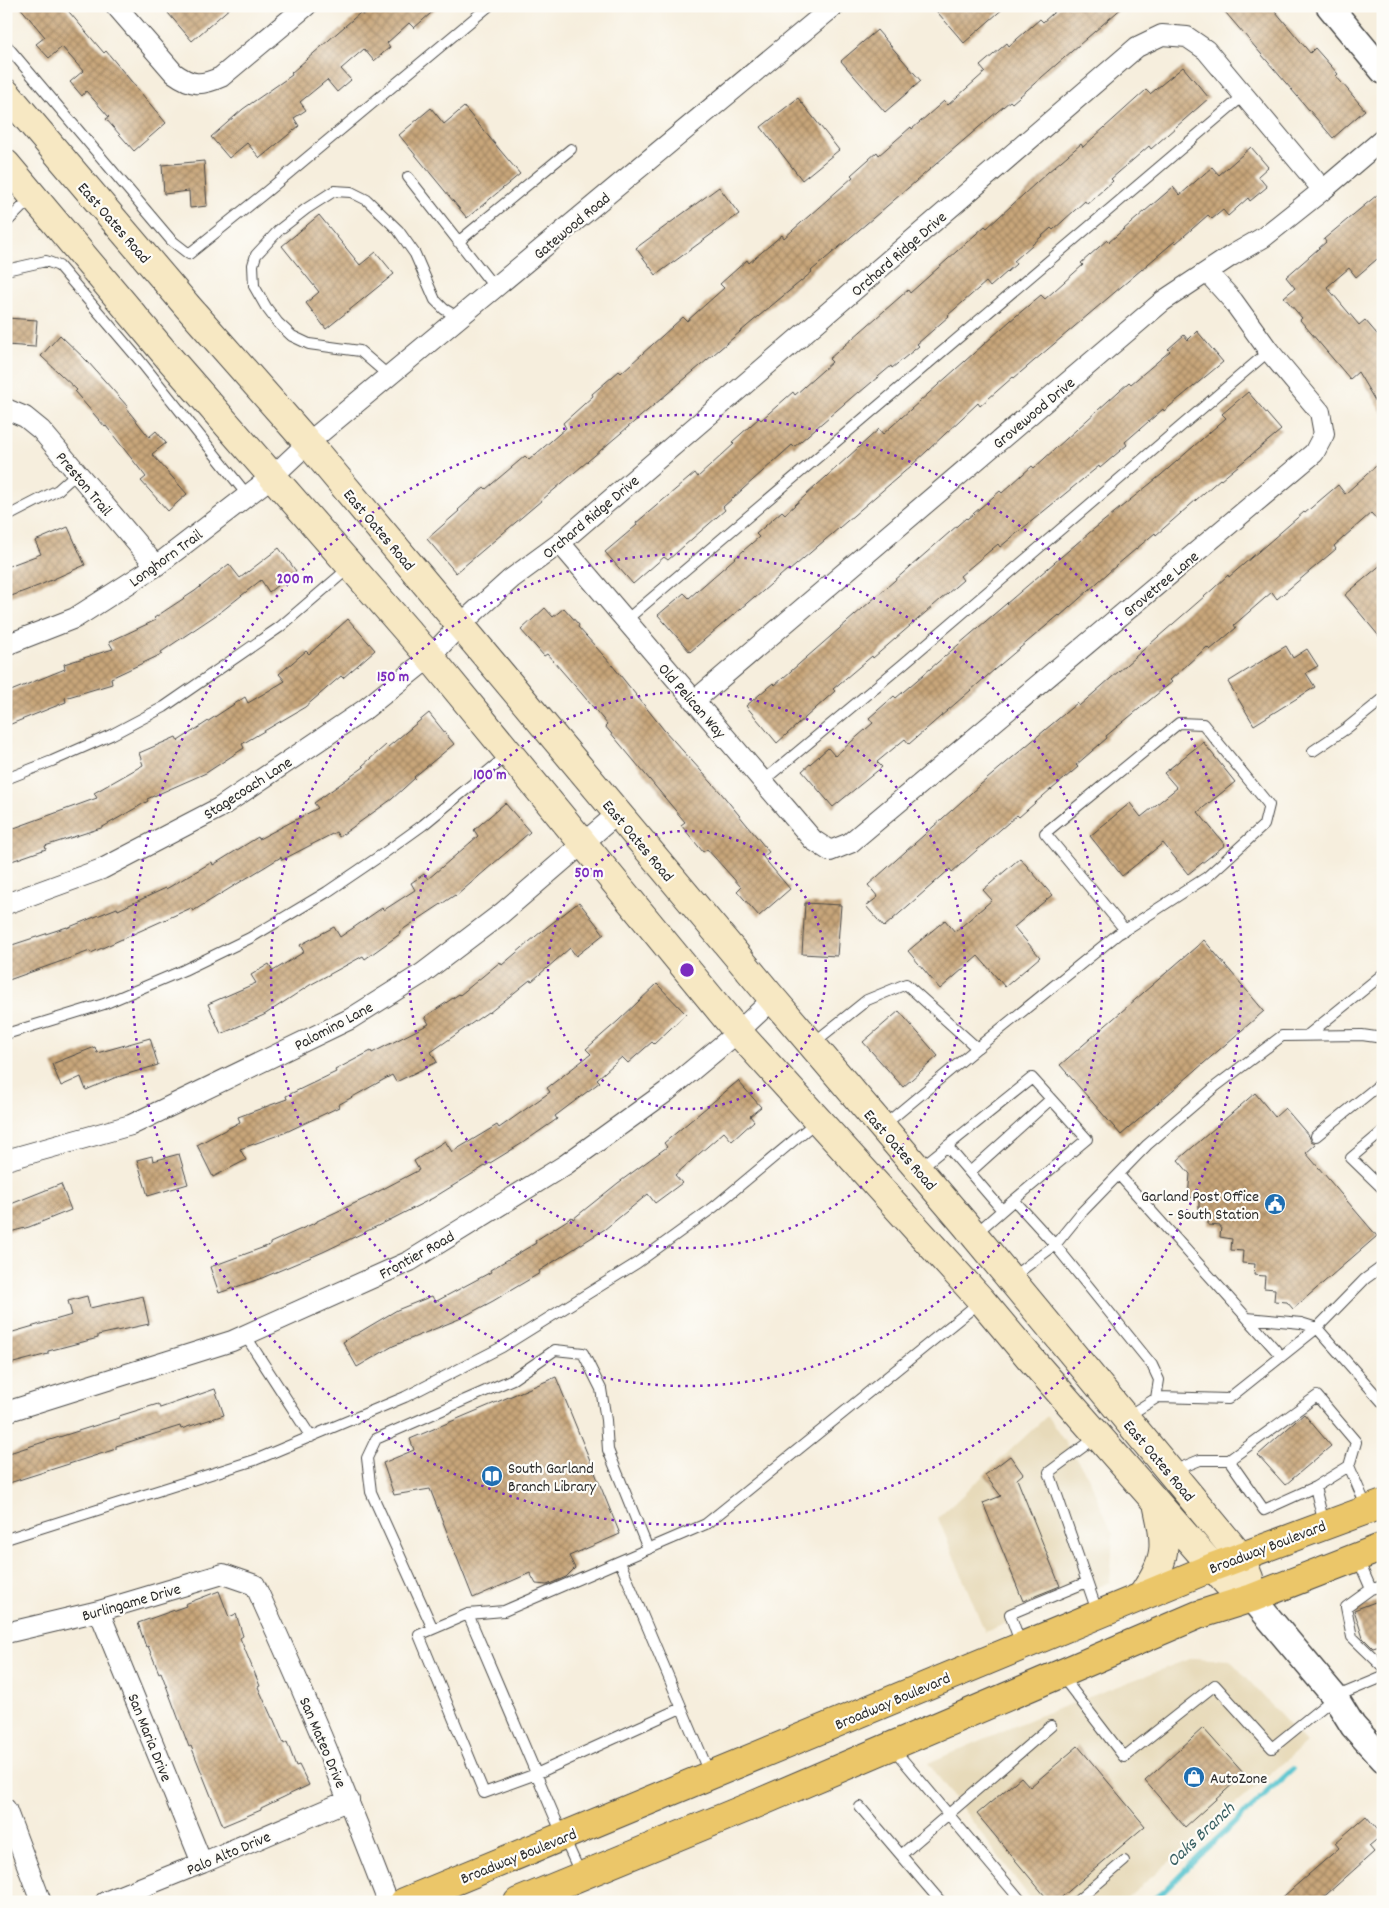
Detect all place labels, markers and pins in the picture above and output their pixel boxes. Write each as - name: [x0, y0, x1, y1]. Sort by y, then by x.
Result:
- centre of rings: [678, 961, 696, 979]
- place label: Garland Post Office - South Station: [1141, 1186, 1259, 1227]
- public building icon: Garland Post Office - South Station: [1263, 1192, 1287, 1216]
- place label: South Garland Branch Library: [508, 1458, 597, 1499]
- library icon: South Garland Branch Library: [480, 1464, 504, 1488]
- shop icon: AutoZone: [1182, 1765, 1206, 1789]
- place label: AutoZone: [1210, 1768, 1267, 1791]

